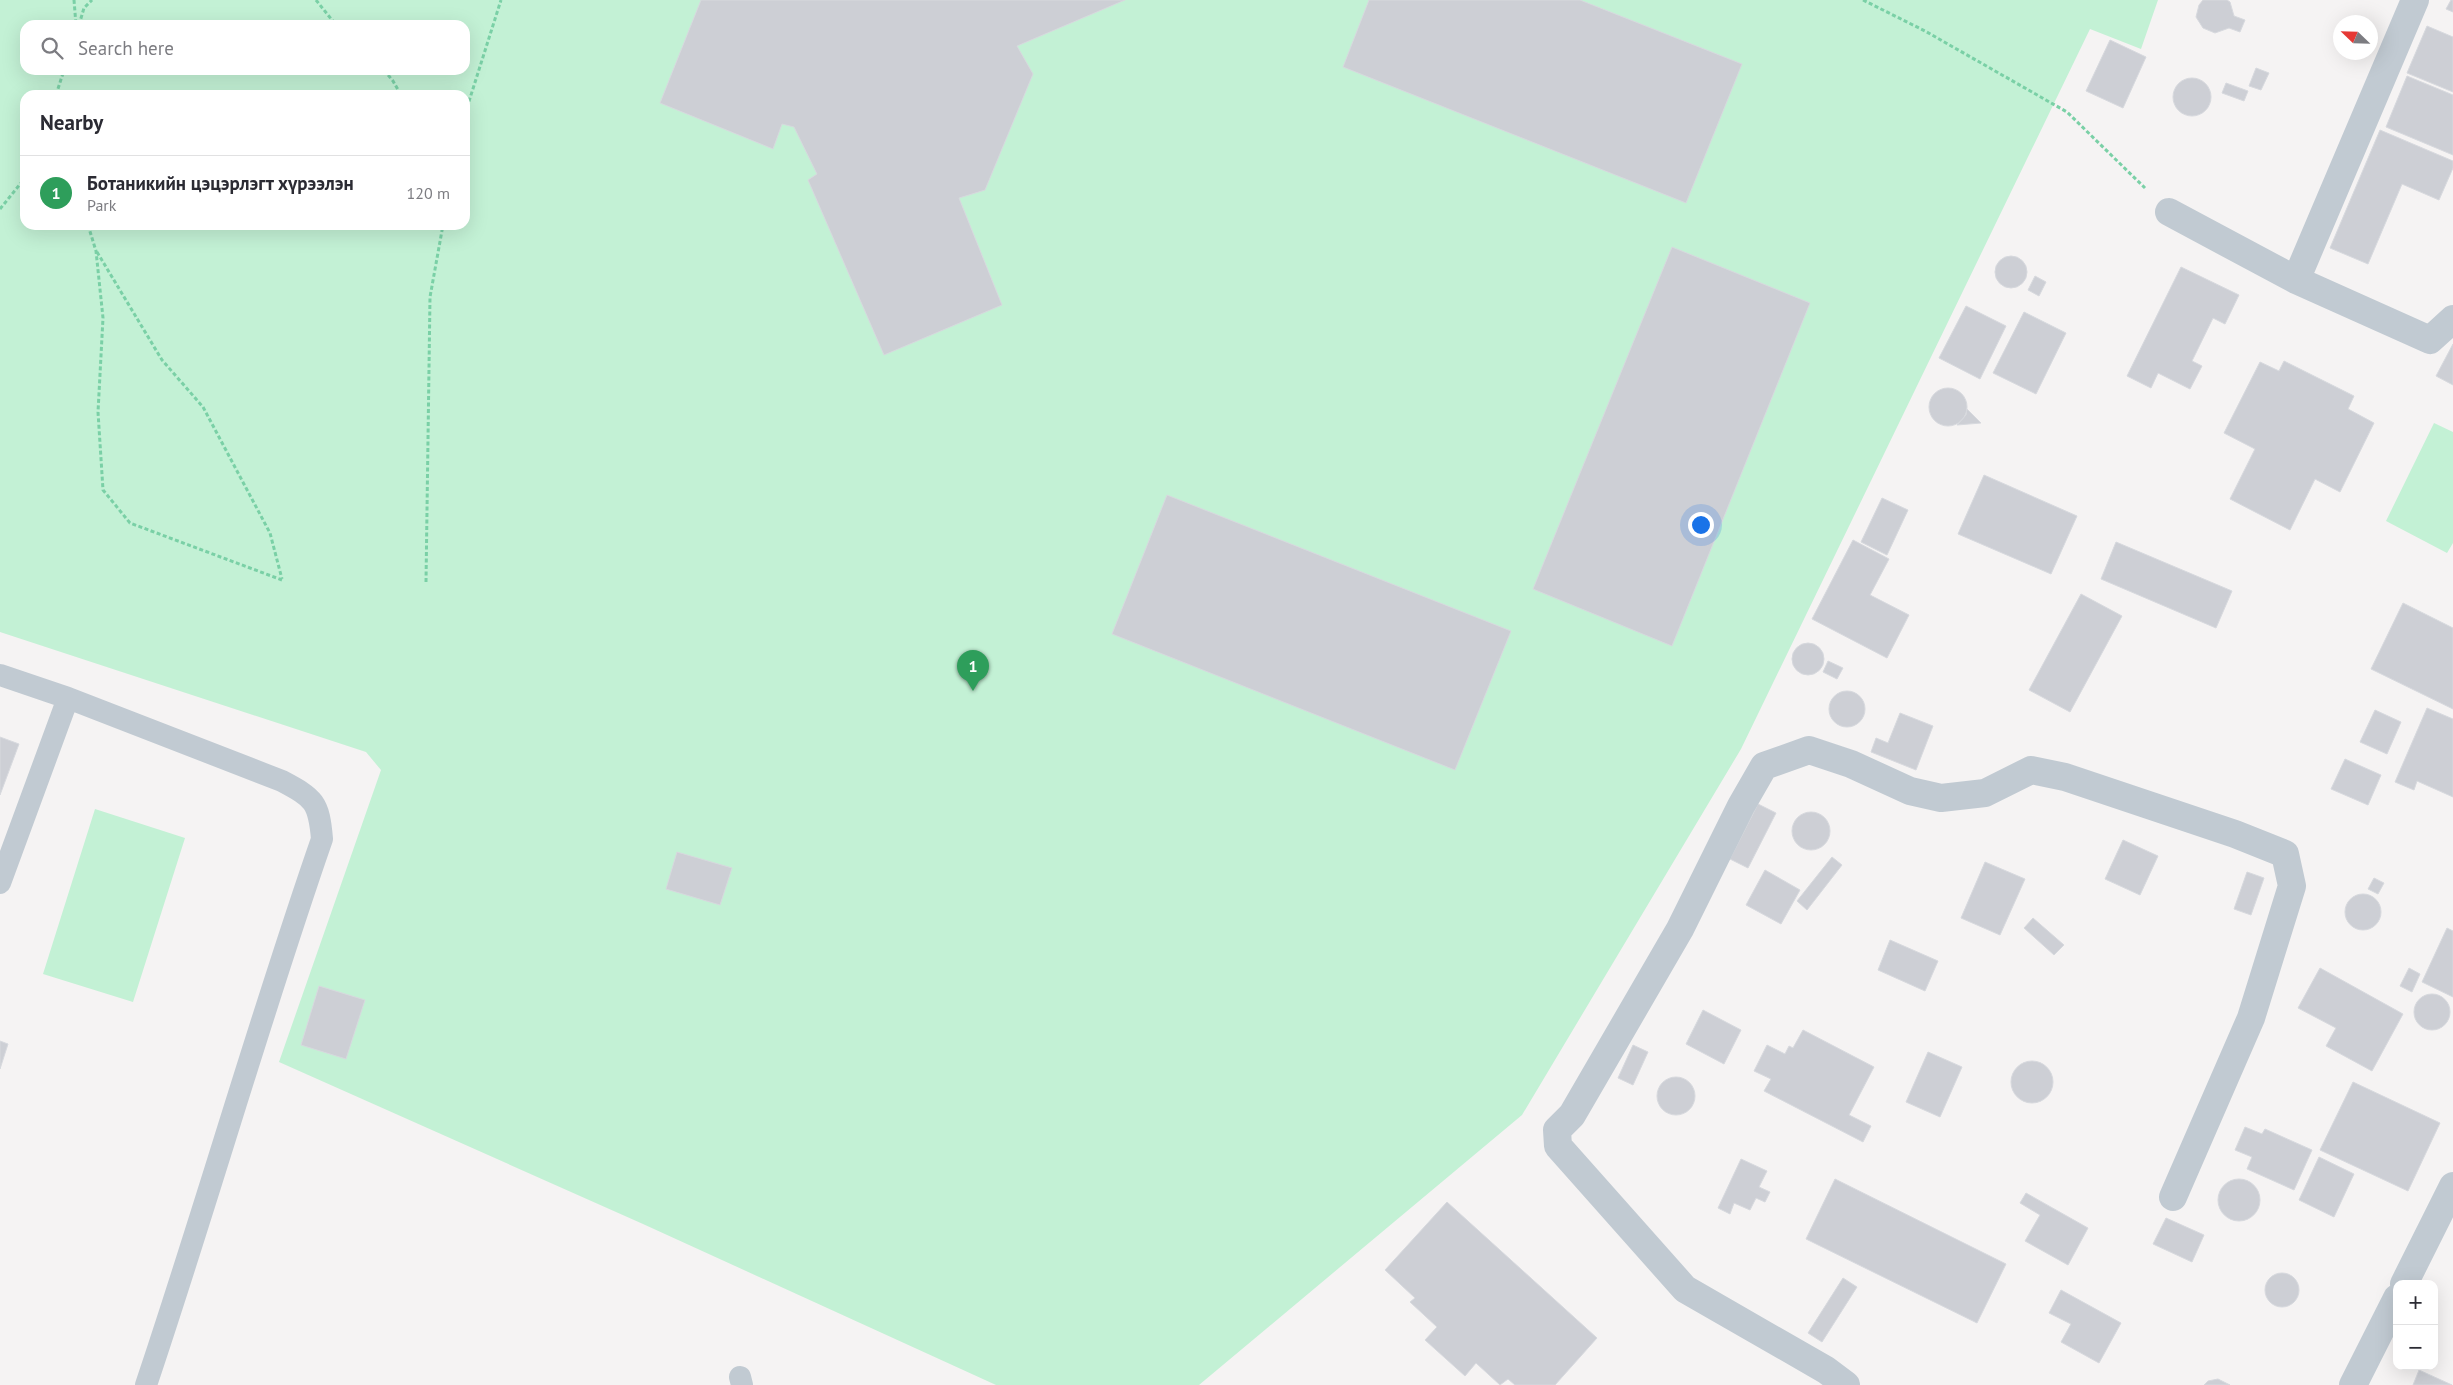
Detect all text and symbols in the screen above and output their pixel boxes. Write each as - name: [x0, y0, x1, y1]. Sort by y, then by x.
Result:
- north arrow: [2333, 15, 2378, 60]
- search box: [20, 20, 470, 75]
- icon: search: [38, 34, 66, 62]
- text: Search here: [78, 36, 174, 60]
- text: Nearby: [40, 109, 103, 136]
- text: Ботаникийн цэцэрлэгт хүрээлэн: [87, 171, 354, 195]
- text: 1: [51, 183, 61, 203]
- text: 120 m: [407, 183, 450, 203]
- text: Park: [87, 195, 116, 215]
- your location: [1688, 512, 1714, 538]
- pin: 1: [957, 650, 989, 691]
- map controls: [2393, 1280, 2438, 1370]
- button: +: [2393, 1280, 2438, 1325]
- button: −: [2393, 1325, 2438, 1370]

